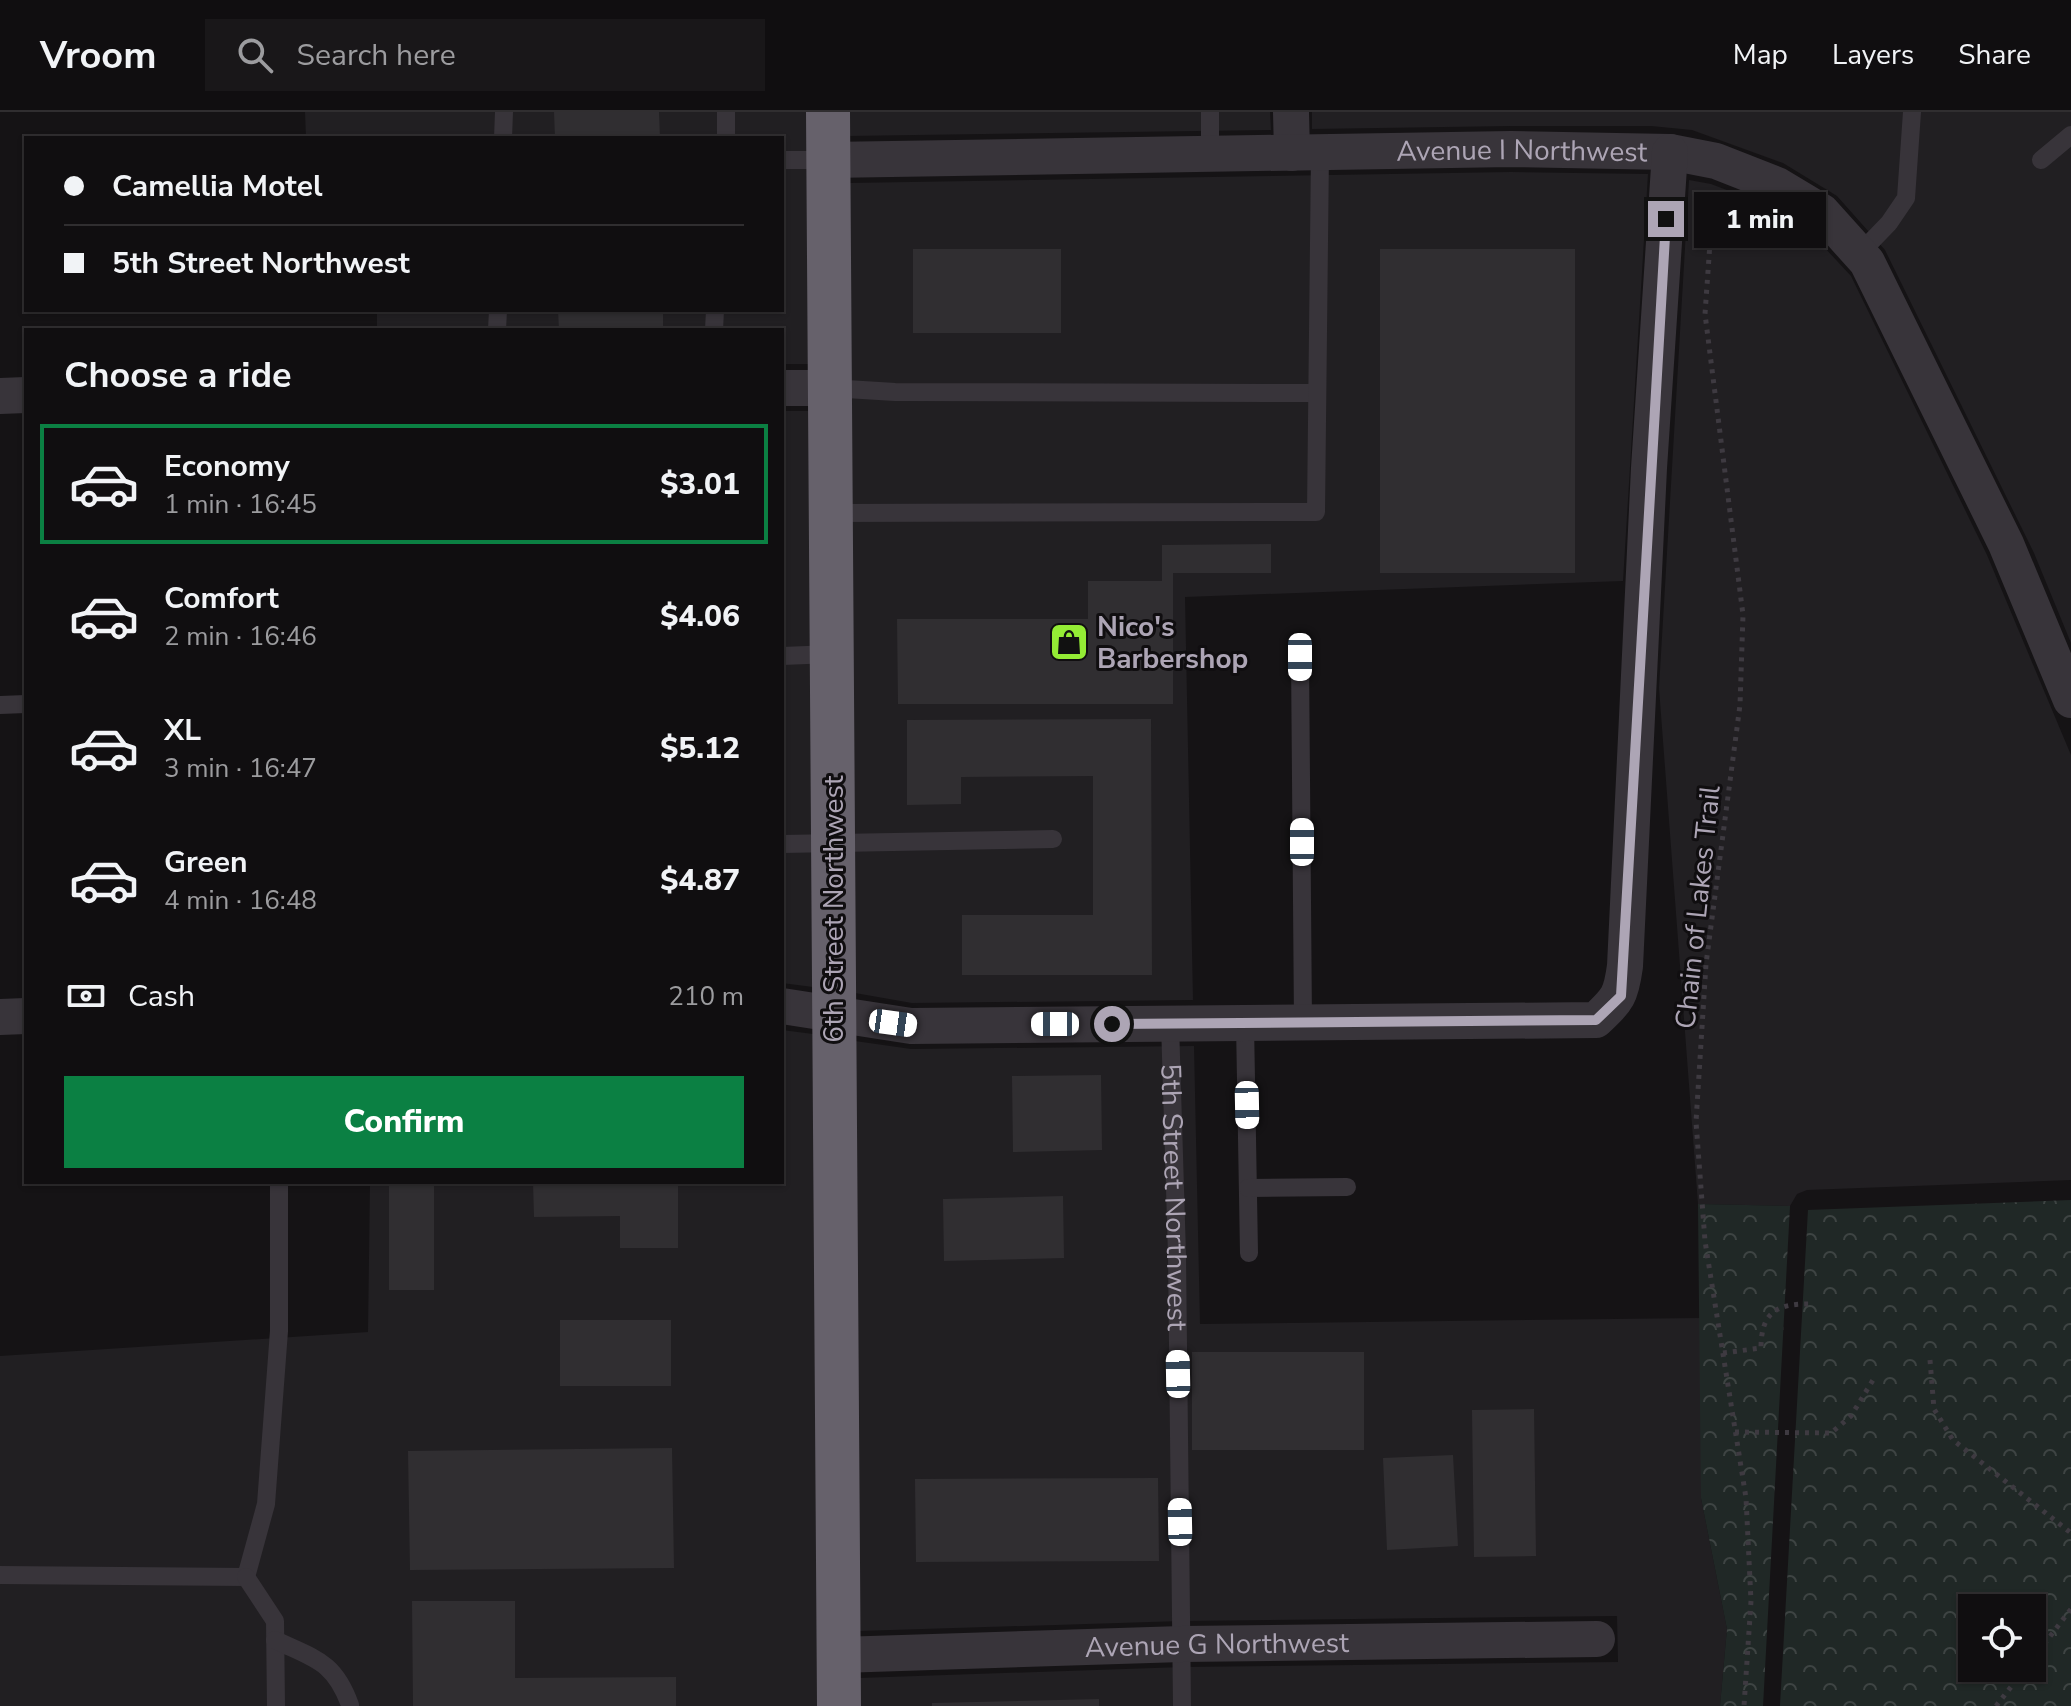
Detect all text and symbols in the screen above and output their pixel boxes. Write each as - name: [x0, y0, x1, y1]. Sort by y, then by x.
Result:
- search box: [205, 19, 765, 91]
- text: Vroom: [40, 30, 157, 81]
- icon: search: [233, 33, 277, 77]
- text: Search here: [297, 35, 456, 76]
- text: Map: [1733, 36, 1788, 74]
- text: Layers: [1832, 36, 1914, 74]
- text: Share: [1958, 36, 2031, 74]
- street label: Avenue I Northwest: [1396, 131, 1648, 172]
- text: Camellia Motel: [112, 166, 322, 207]
- callout: 1 min: [1694, 191, 1826, 247]
- route end: [1648, 201, 1684, 237]
- text: 1 min: [1726, 202, 1794, 237]
- text: 5th Street Northwest: [112, 243, 410, 284]
- text: Choose a ride: [64, 351, 292, 400]
- text: Economy: [164, 446, 290, 487]
- icon: car: [68, 448, 140, 520]
- text: $3.01: [660, 464, 740, 505]
- text: 1 min · 16:45: [164, 487, 317, 522]
- text: Comfort: [164, 578, 279, 619]
- icon: car: [68, 580, 140, 652]
- text: $4.06: [660, 596, 740, 637]
- place label: Nico's Barbershop: [1097, 608, 1248, 678]
- text: 2 min · 16:46: [164, 619, 317, 654]
- shop icon: Nico's Barbershop: [1048, 621, 1090, 663]
- car: [1288, 633, 1312, 681]
- text: XL: [164, 710, 201, 751]
- icon: car: [68, 712, 140, 784]
- text: $5.12: [660, 728, 740, 769]
- text: 3 min · 16:47: [164, 751, 317, 786]
- street label: 6th Street Northwest: [815, 775, 853, 1043]
- street label: Chain of Lakes Trail: [1666, 783, 1730, 1031]
- car: [1290, 818, 1314, 866]
- text: Green: [164, 842, 248, 883]
- icon: car: [68, 844, 140, 916]
- text: $4.87: [660, 860, 740, 901]
- text: 4 min · 16:48: [164, 883, 317, 918]
- icon: cash: [64, 974, 108, 1018]
- text: Cash: [128, 976, 195, 1017]
- text: 210 m: [668, 979, 744, 1014]
- route start: [1094, 1006, 1130, 1042]
- car: [868, 1008, 918, 1038]
- car: [1031, 1012, 1079, 1036]
- street label: 5th Street Northwest: [1151, 1063, 1196, 1331]
- button: Confirm: [64, 1076, 744, 1168]
- car: [1235, 1081, 1259, 1129]
- car: [1166, 1350, 1190, 1398]
- car: [1168, 1498, 1192, 1546]
- map controls: [1958, 1594, 2046, 1682]
- button: locate: [1958, 1594, 2046, 1682]
- street label: Avenue G Northwest: [1084, 1624, 1349, 1667]

